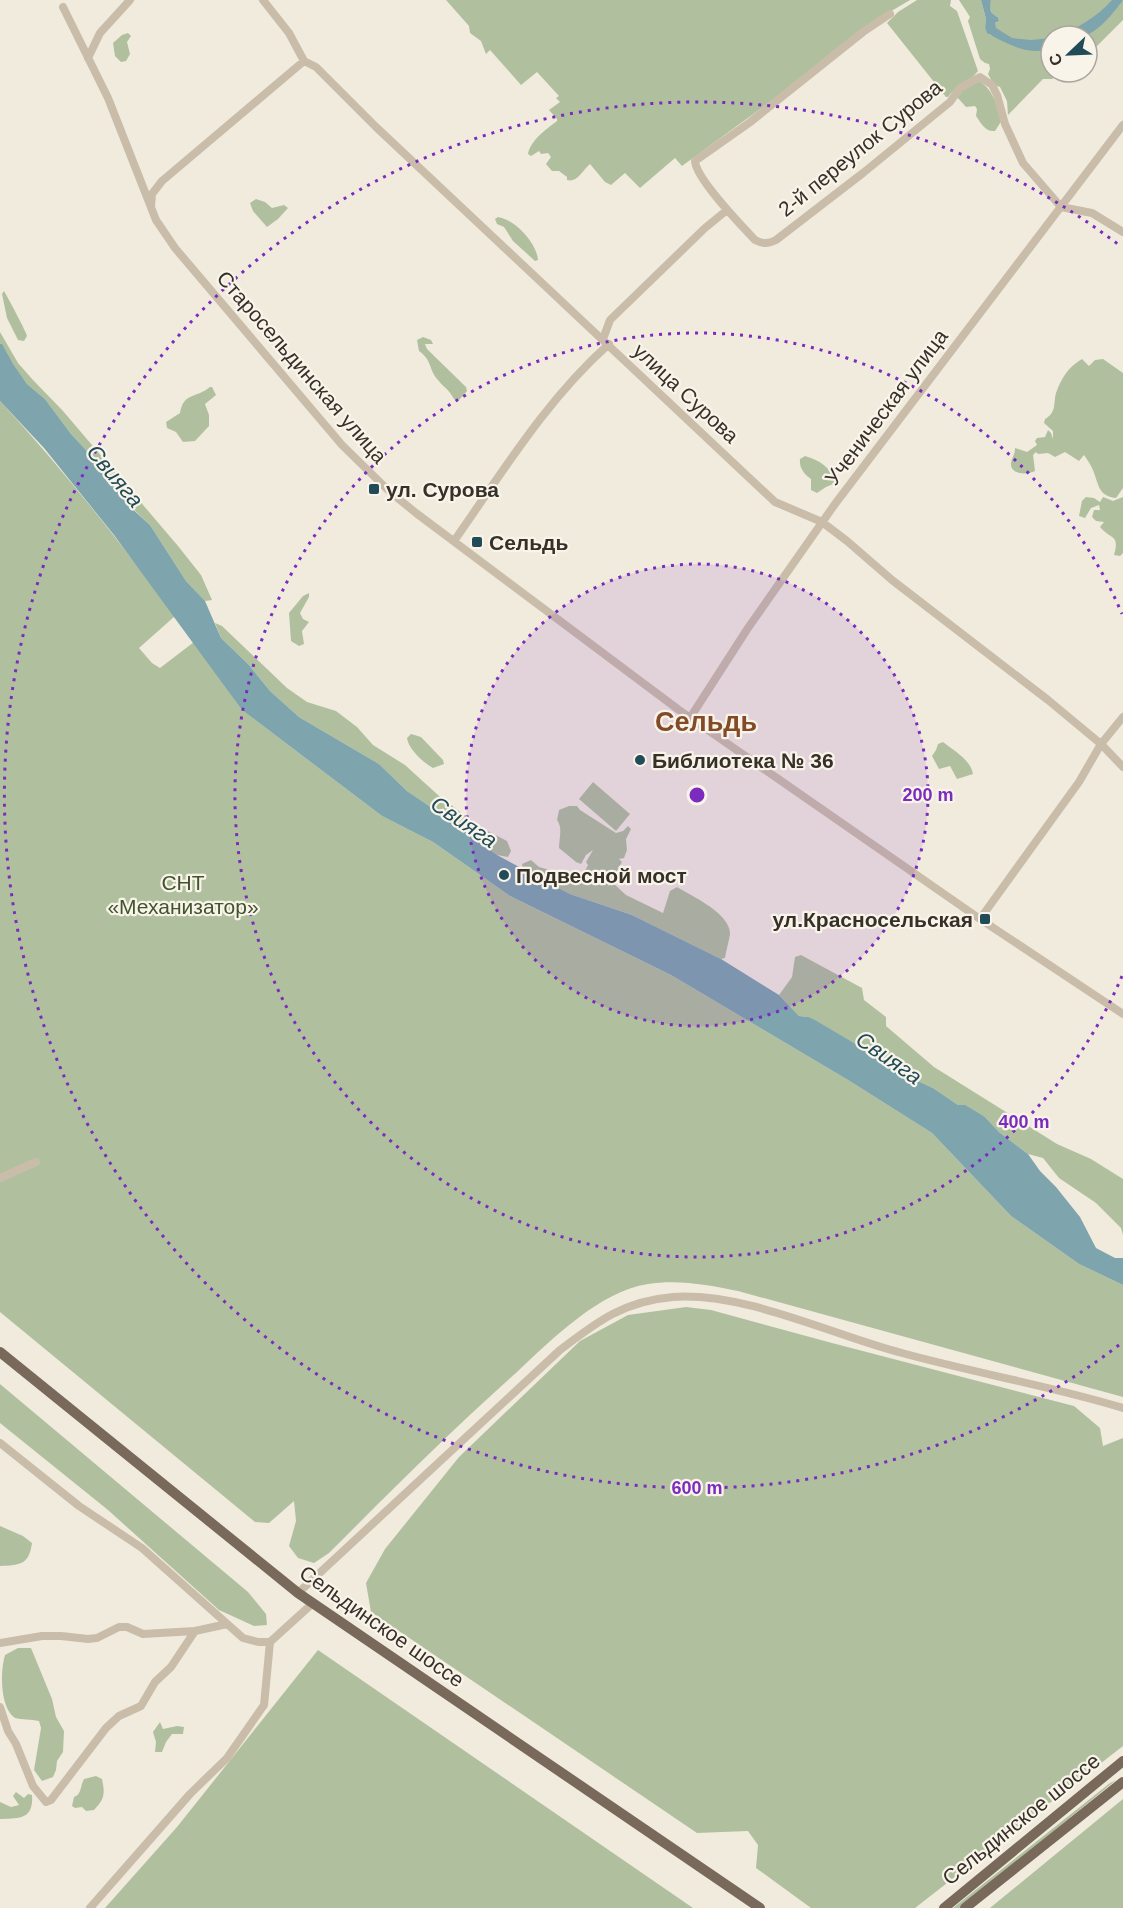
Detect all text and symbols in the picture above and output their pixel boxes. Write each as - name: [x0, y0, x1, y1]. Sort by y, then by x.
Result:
- north arrow: [1039, 24, 1099, 84]
- text: С: [1045, 51, 1066, 68]
- street label: 2-й переулок Сурова: [774, 75, 946, 221]
- street label: Старосельдинская улица: [212, 266, 392, 468]
- street label: Ученическая улица: [820, 324, 952, 489]
- street label: улица Сурова: [629, 339, 743, 448]
- water label: Свияга: [82, 440, 148, 512]
- place label: ул. Сурова: [386, 478, 499, 501]
- marker: ул. Сурова: [367, 482, 381, 496]
- place label: Сельдь: [489, 531, 568, 554]
- marker: Сельдь: [470, 535, 484, 549]
- district label: Сельдь: [655, 707, 757, 737]
- place label: Библиотека № 36: [652, 749, 834, 772]
- marker: Библиотека № 36: [633, 753, 647, 767]
- centre of rings: [687, 785, 707, 805]
- text: 200 m: [902, 785, 954, 805]
- water label: Свияга: [426, 791, 502, 853]
- place label: Подвесной мост: [516, 864, 687, 887]
- marker: Подвесной мост: [497, 868, 511, 882]
- park label: СНТ «Механизатор»: [107, 871, 259, 918]
- place label: ул.Красносельская: [772, 908, 973, 931]
- marker: ул.Красносельская: [978, 912, 992, 926]
- water label: Свияга: [851, 1026, 927, 1090]
- text: 400 m: [998, 1112, 1050, 1132]
- text: 600 m: [671, 1478, 723, 1498]
- street label: Сельдинское шоссе: [295, 1561, 469, 1691]
- street label: Сельдинское шоссе: [938, 1749, 1104, 1889]

